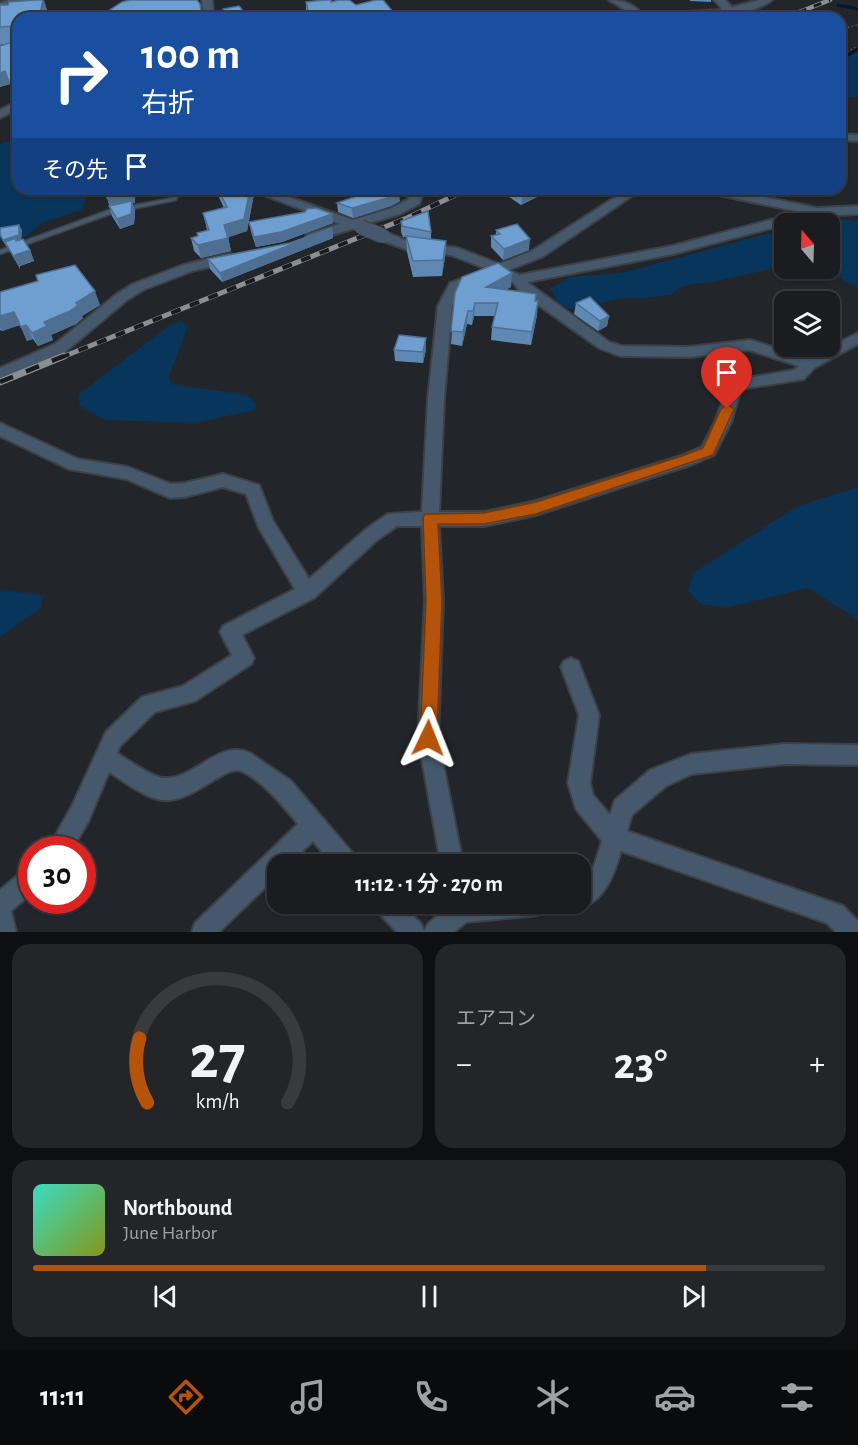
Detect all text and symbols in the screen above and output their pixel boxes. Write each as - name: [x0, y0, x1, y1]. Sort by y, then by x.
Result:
- text: 100 m: [141, 34, 240, 76]
- icon: right: [42, 36, 120, 114]
- text: 右折: [141, 90, 195, 117]
- icon: arrive: [120, 150, 153, 183]
- text: その先: [42, 159, 108, 181]
- north arrow: [774, 213, 840, 279]
- map controls: [774, 213, 840, 357]
- button: layers: [774, 291, 840, 357]
- pin: [701, 347, 752, 409]
- icon: arrive: [710, 356, 743, 389]
- position arrow: [396, 706, 460, 770]
- speed limit sign: 30: [18, 836, 96, 914]
- text: 11:12 · 1 分 · 270 m: [355, 873, 503, 895]
- text: エアコン: [456, 1009, 536, 1029]
- text: 27: [189, 1027, 246, 1089]
- text: 23°: [614, 1042, 667, 1087]
- text: −: [456, 1048, 472, 1081]
- text: +: [809, 1048, 825, 1081]
- text: km/h: [195, 1091, 240, 1112]
- text: Northbound: [123, 1197, 232, 1219]
- text: June Harbor: [123, 1223, 217, 1243]
- icon: previous: [149, 1280, 182, 1313]
- icon: pause: [413, 1280, 446, 1313]
- icon: next: [677, 1280, 710, 1313]
- icon: directions: [165, 1376, 207, 1418]
- icon: music: [287, 1376, 329, 1418]
- icon: phone: [410, 1376, 452, 1418]
- icon: climate: [532, 1376, 574, 1418]
- icon: car: [654, 1376, 696, 1418]
- icon: filters: [776, 1376, 818, 1418]
- text: 11:11: [40, 1383, 85, 1410]

